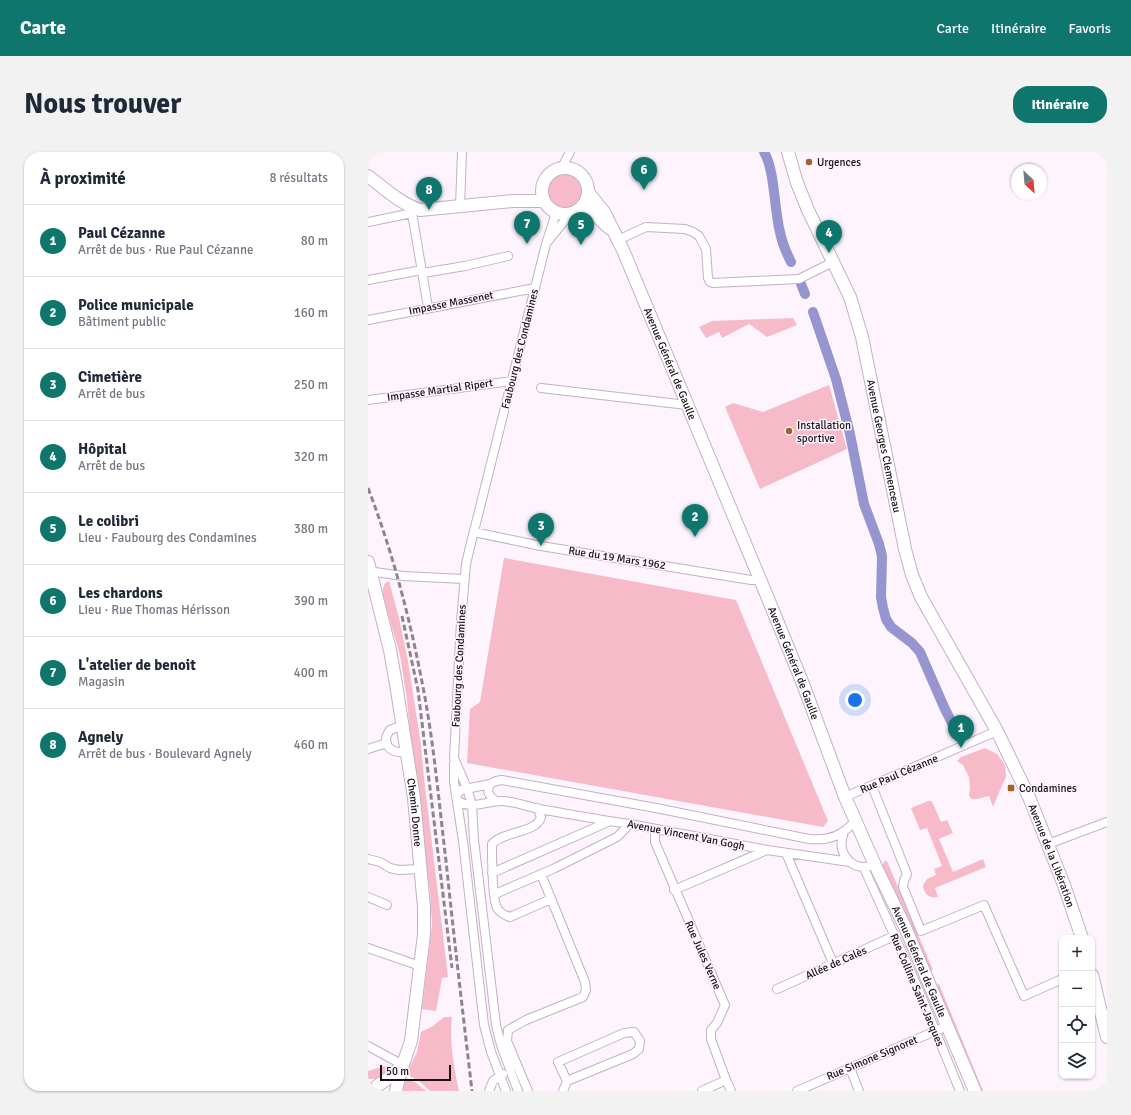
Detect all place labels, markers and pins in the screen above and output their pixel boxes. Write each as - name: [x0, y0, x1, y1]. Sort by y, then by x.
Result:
- place label: Urgences: [817, 156, 861, 169]
- pin: 6: [631, 157, 657, 190]
- marker: Urgences: [804, 157, 814, 167]
- pin: 8: [416, 177, 442, 210]
- pin: 7: [514, 211, 540, 244]
- pin: 5: [568, 212, 594, 245]
- pin: 4: [816, 220, 842, 253]
- place label: Installation sportive: [797, 419, 851, 445]
- marker: Installation sportive: [784, 426, 794, 436]
- pin: 2: [682, 504, 708, 537]
- pin: 3: [528, 513, 554, 546]
- pin: 1: [948, 715, 974, 748]
- place label: Condamines: [1019, 782, 1077, 795]
- marker: Condamines: [1006, 783, 1016, 793]

